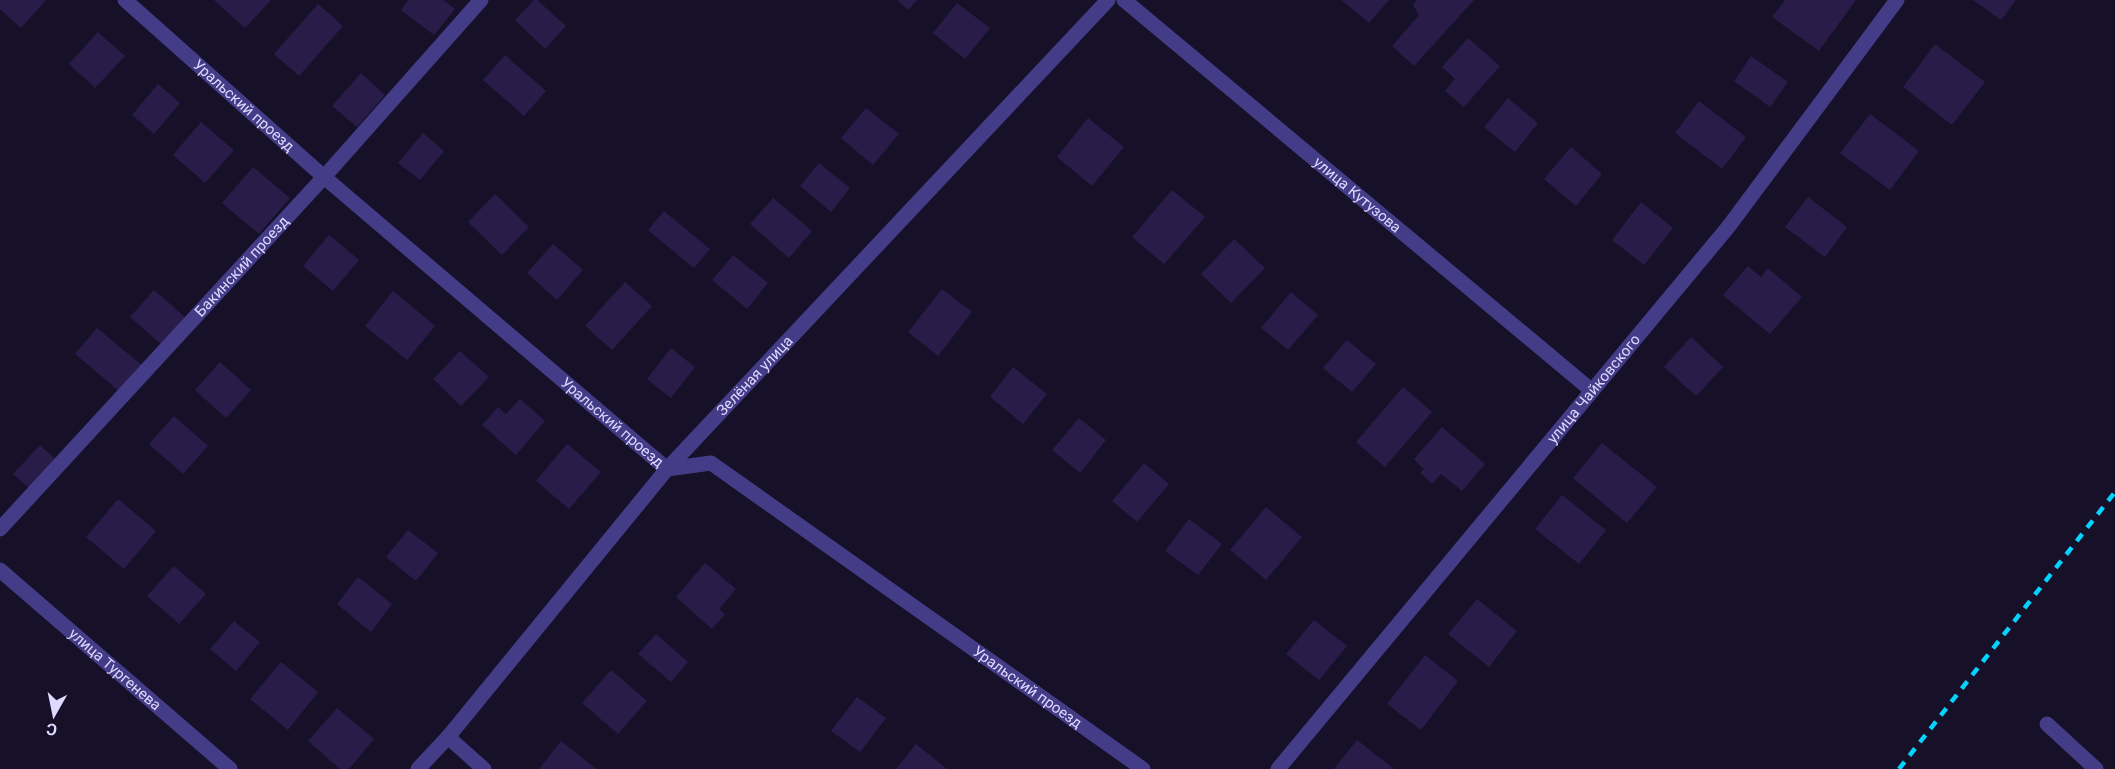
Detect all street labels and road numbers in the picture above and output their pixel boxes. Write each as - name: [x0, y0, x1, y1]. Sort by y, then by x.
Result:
- street label: Уральский проезд: [189, 56, 298, 155]
- street label: улица Кутузова: [1310, 153, 1405, 237]
- street label: Бакинский проезд: [191, 212, 293, 320]
- street label: улица Чайковского: [1543, 331, 1644, 447]
- street label: Зелёная улица: [713, 332, 797, 420]
- street label: Уральский проезд: [557, 374, 667, 471]
- street label: улица Тургенева: [65, 625, 165, 714]
- street label: Уральский проезд: [969, 642, 1086, 732]

